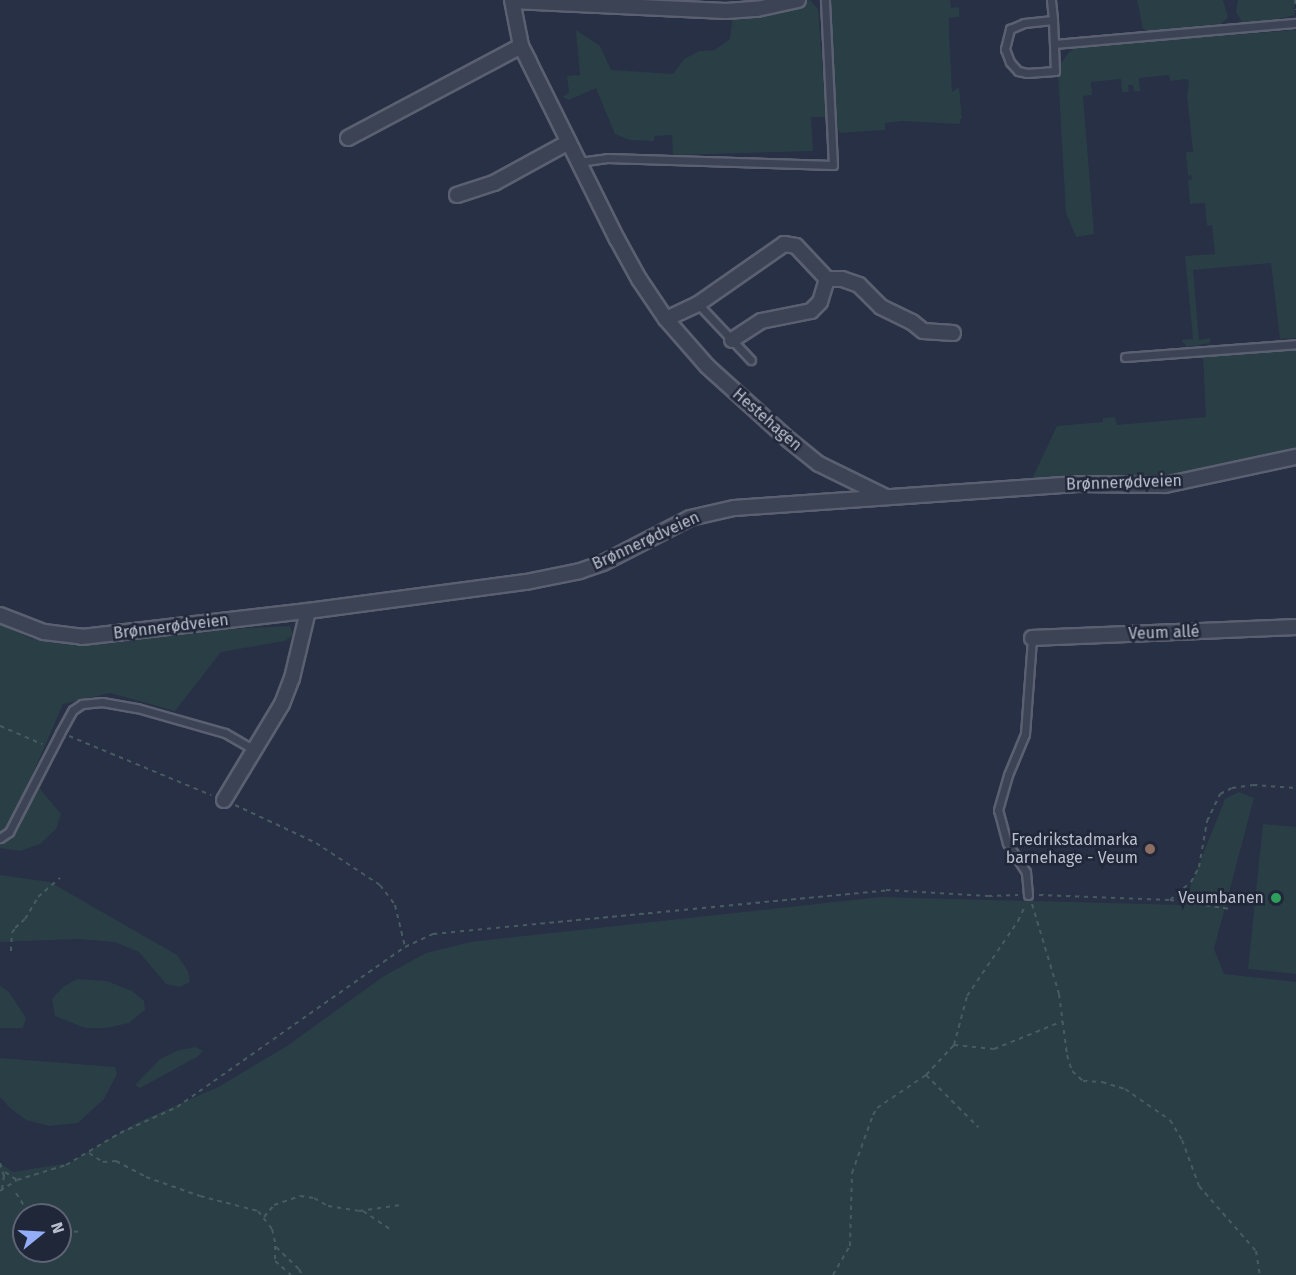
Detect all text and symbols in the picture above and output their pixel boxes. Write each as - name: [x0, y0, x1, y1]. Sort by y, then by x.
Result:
- street label: Hestehagen: [728, 385, 806, 455]
- street label: Brønnerødveien: [1066, 471, 1182, 495]
- street label: Brønnerødveien: [589, 508, 703, 574]
- street label: Brønnerødveien: [112, 610, 230, 644]
- street label: Veum allé: [1128, 622, 1200, 644]
- place label: Fredrikstadmarka barnehage - Veum: [1006, 830, 1138, 868]
- marker: Fredrikstadmarka barnehage - Veum: [1143, 842, 1157, 856]
- place label: Veumbanen: [1178, 888, 1264, 908]
- marker: Veumbanen: [1269, 891, 1283, 905]
- north arrow: [12, 1203, 72, 1263]
- text: N: [47, 1220, 68, 1236]

